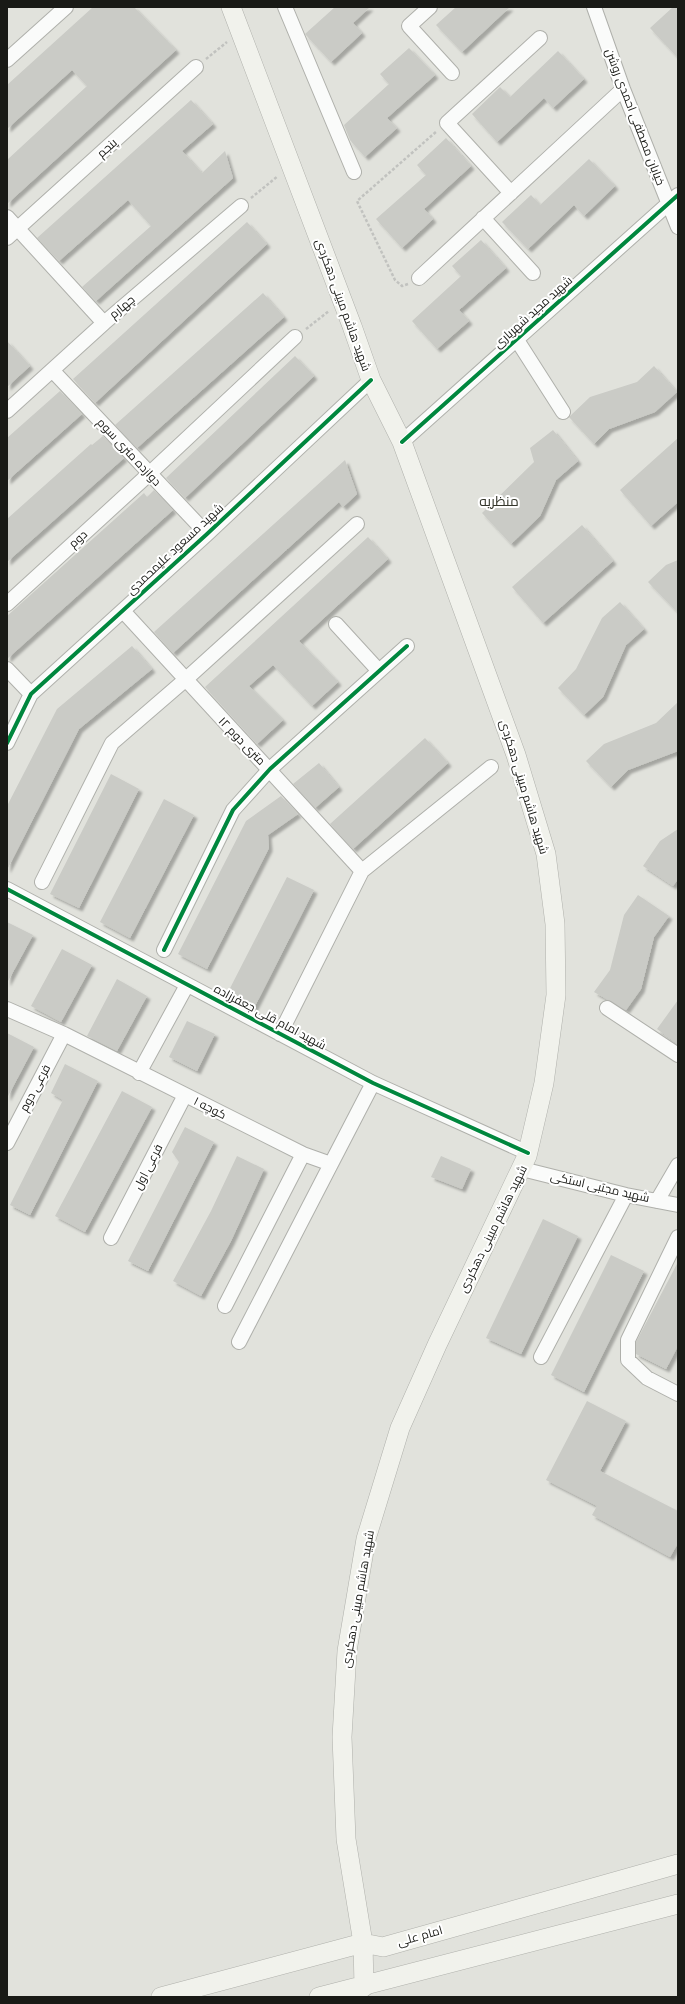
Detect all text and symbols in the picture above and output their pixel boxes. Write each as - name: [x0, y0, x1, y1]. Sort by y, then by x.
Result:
- street label: خیابان مصطفی احمدی روشن: [602, 47, 668, 187]
- street label: پنجم: [94, 135, 122, 162]
- street label: شهید هاشم مبینی دهکردی: [312, 237, 374, 373]
- street label: شهید مجید شهریاری: [491, 273, 575, 351]
- street label: چهارم: [106, 292, 139, 323]
- street label: دوازده متری سوم: [93, 415, 164, 490]
- district label: منظریه: [479, 493, 519, 509]
- street label: شهید مسعود علیمحمدی: [124, 501, 226, 597]
- street label: دوم: [66, 527, 91, 552]
- street label: ۱۲ متری دوم: [215, 714, 268, 769]
- street label: شهید هاشم مبینی دهکردی: [496, 718, 551, 856]
- street label: شهید امام قلی جعفرزاده: [211, 982, 328, 1053]
- street label: فرعی دوم: [17, 1062, 54, 1114]
- street label: کوچه ۱: [190, 1094, 229, 1124]
- street label: فرعی اول: [131, 1142, 165, 1192]
- street label: شهید هاشم مبینی دهکردی: [456, 1163, 531, 1295]
- street label: شهید مجتبی استکی: [549, 1169, 651, 1205]
- street label: شهید هاشم مبینی دهکردی: [339, 1529, 378, 1669]
- street label: امام علی: [396, 1923, 444, 1950]

